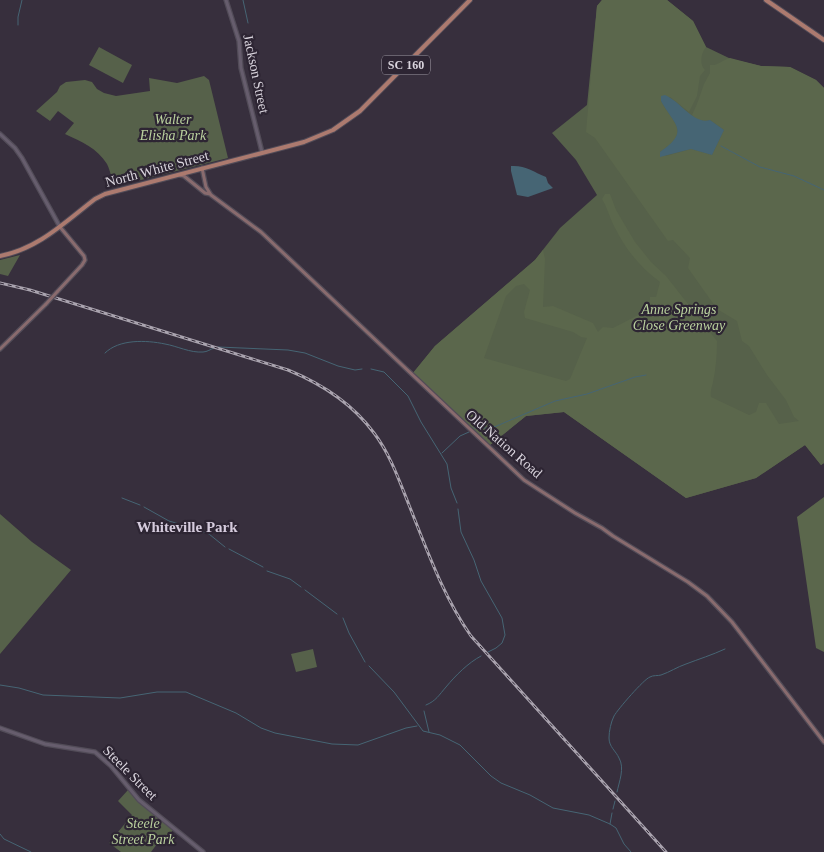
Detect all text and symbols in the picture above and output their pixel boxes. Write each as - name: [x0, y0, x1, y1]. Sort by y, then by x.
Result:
- street label: Jackson Street: [240, 33, 272, 115]
- road number: SC 160: [382, 56, 430, 74]
- park label: Walter Elisha Park: [139, 112, 207, 143]
- street label: North White Street: [104, 148, 210, 190]
- park label: Anne Springs Close Greenway: [633, 302, 726, 333]
- street label: Old Nation Road: [463, 407, 545, 481]
- district label: Whiteville Park: [136, 519, 238, 535]
- street label: Steele Street: [100, 743, 160, 803]
- park label: Steele Street Park: [112, 816, 175, 847]

